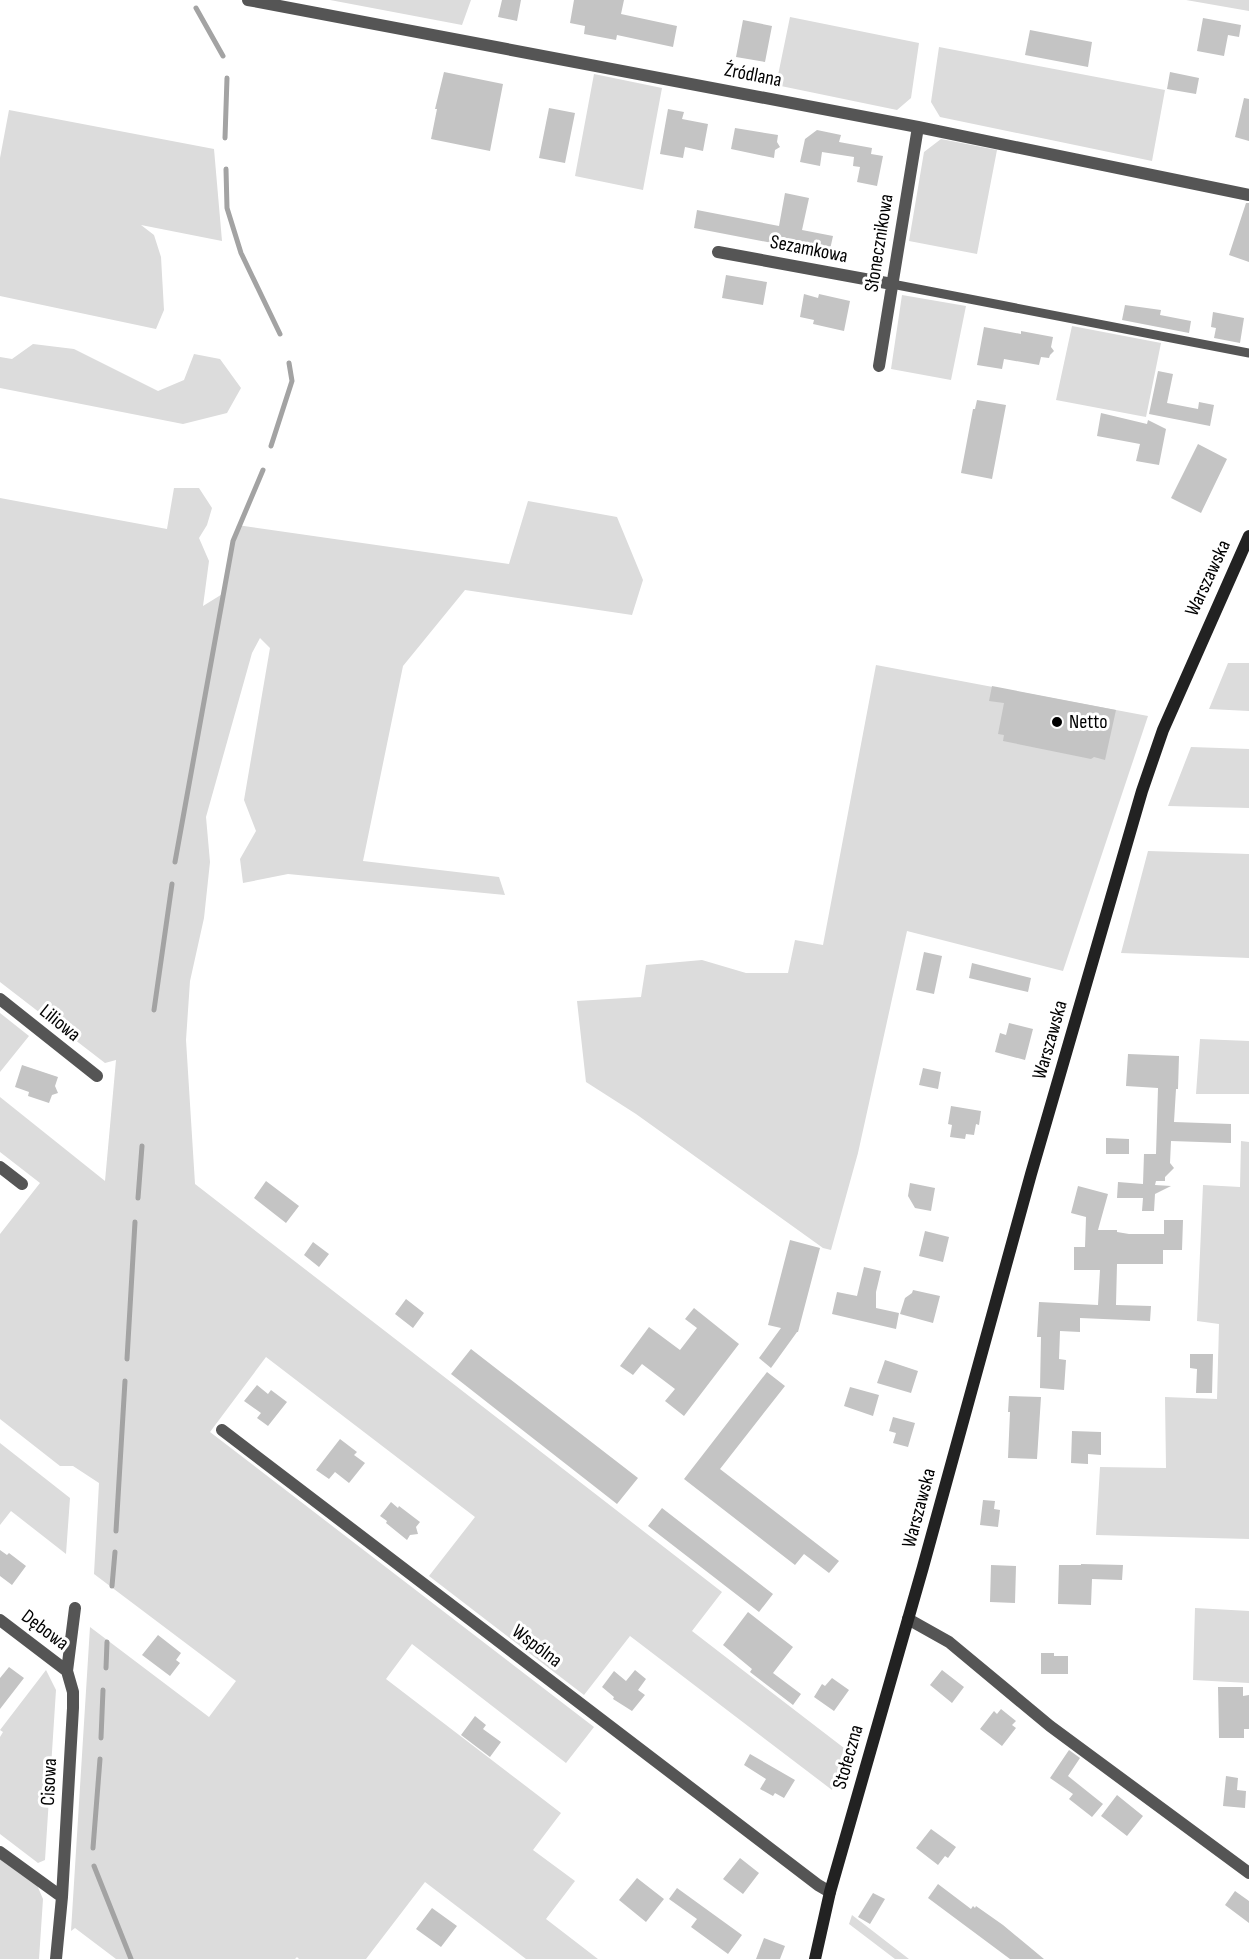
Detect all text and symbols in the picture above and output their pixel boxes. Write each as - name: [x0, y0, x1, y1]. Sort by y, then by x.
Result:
- street label: Źródlana: [722, 58, 784, 92]
- street label: Słonecznikowa: [859, 192, 899, 294]
- street label: Sezamkowa: [768, 230, 850, 268]
- street label: Warszawska: [1180, 536, 1236, 620]
- place label: Netto: [1069, 710, 1108, 734]
- marker: Netto: [1050, 715, 1064, 729]
- street label: Warszawska: [1027, 998, 1073, 1082]
- street label: Liliowa: [35, 999, 85, 1047]
- street label: Warszawska: [897, 1466, 941, 1550]
- street label: Dębowa: [17, 1604, 73, 1656]
- street label: Wspólna: [507, 1619, 567, 1673]
- street label: Stołeczna: [827, 1722, 869, 1792]
- street label: Cisowa: [36, 1758, 62, 1806]

